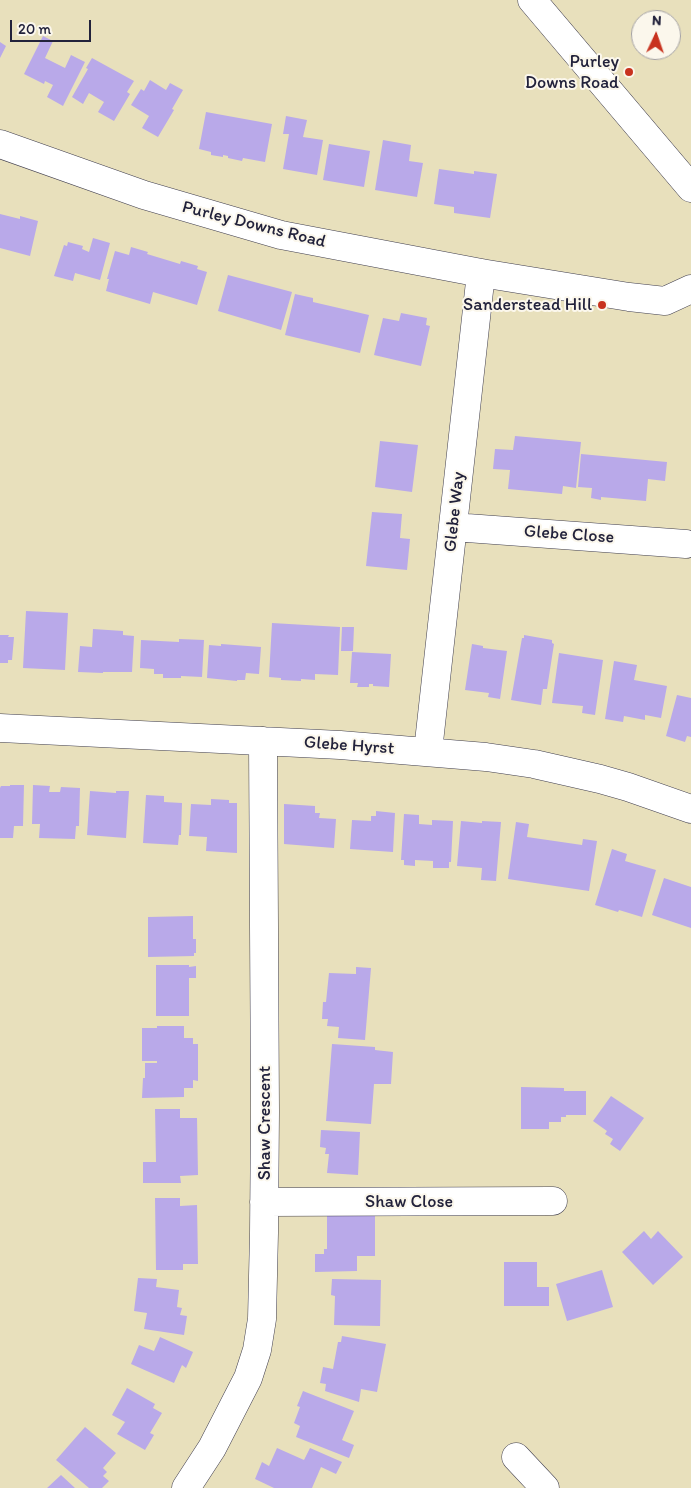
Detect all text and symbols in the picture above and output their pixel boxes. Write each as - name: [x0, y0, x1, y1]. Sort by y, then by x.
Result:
- scale bar: [12, 10, 94, 42]
- north arrow: [631, 10, 681, 60]
- text: N: [652, 12, 662, 29]
- text: 20 m: [18, 20, 51, 38]
- place label: Purley Downs Road: [525, 51, 619, 94]
- marker: Purley Downs Road: [623, 66, 635, 78]
- street label: Purley Downs Road: [180, 197, 328, 253]
- place label: Sanderstead Hill: [463, 294, 592, 316]
- marker: Sanderstead Hill: [596, 299, 608, 311]
- street label: Glebe Way: [440, 471, 470, 553]
- street label: Glebe Close: [523, 521, 615, 549]
- street label: Glebe Hyrst: [303, 732, 395, 760]
- street label: Shaw Crescent: [254, 1066, 276, 1180]
- street label: Shaw Close: [365, 1191, 453, 1213]

